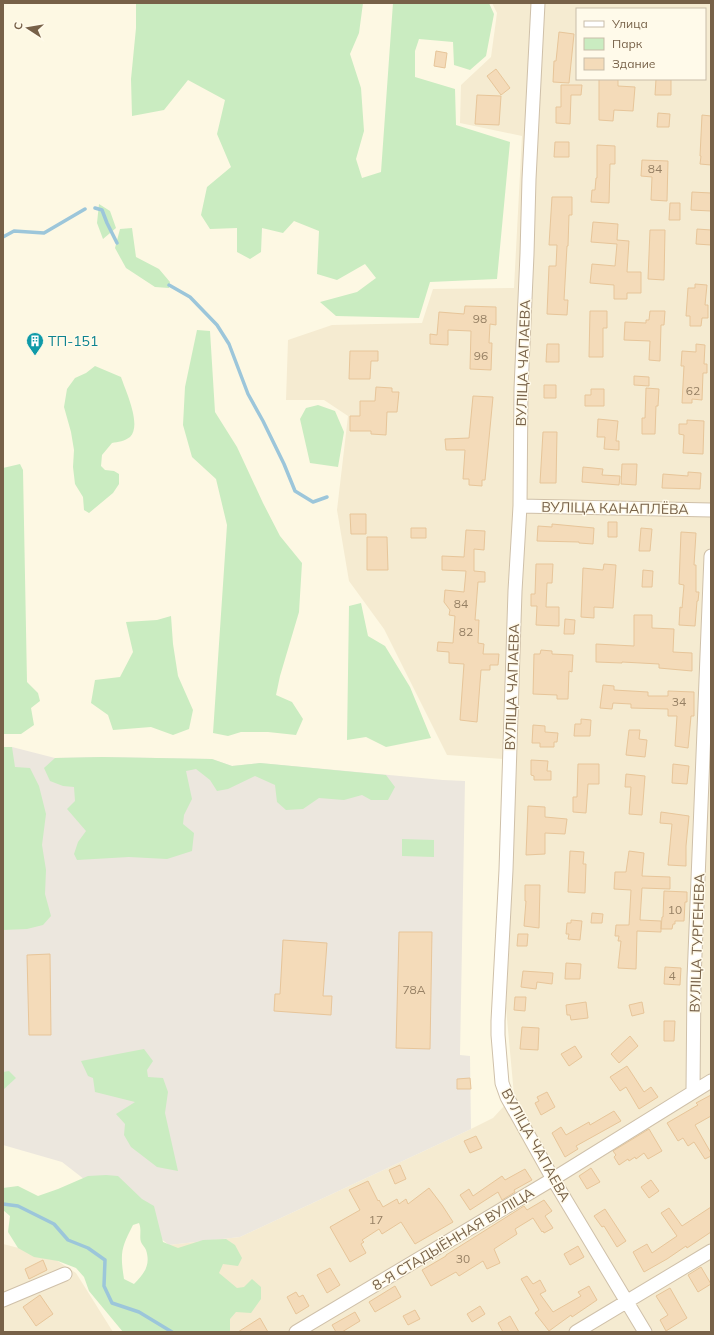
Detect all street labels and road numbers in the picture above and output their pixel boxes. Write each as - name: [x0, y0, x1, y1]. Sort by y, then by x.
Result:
- street label: ВУЛІЦА ЧАПАЕВА: [512, 299, 534, 427]
- street label: ВУЛІЦА КАНАПЛЁВА: [541, 498, 690, 518]
- street label: ВУЛІЦА ЧАПАЕВА: [501, 623, 523, 751]
- street label: ВУЛІЦА ТУРГЕНЕВА: [686, 872, 708, 1013]
- street label: ВУЛІЦА ЧАПАЕВА: [497, 1085, 575, 1205]
- street label: 8-Я СТАДЫЁННАЯ ВУЛІЦА: [369, 1183, 538, 1295]

